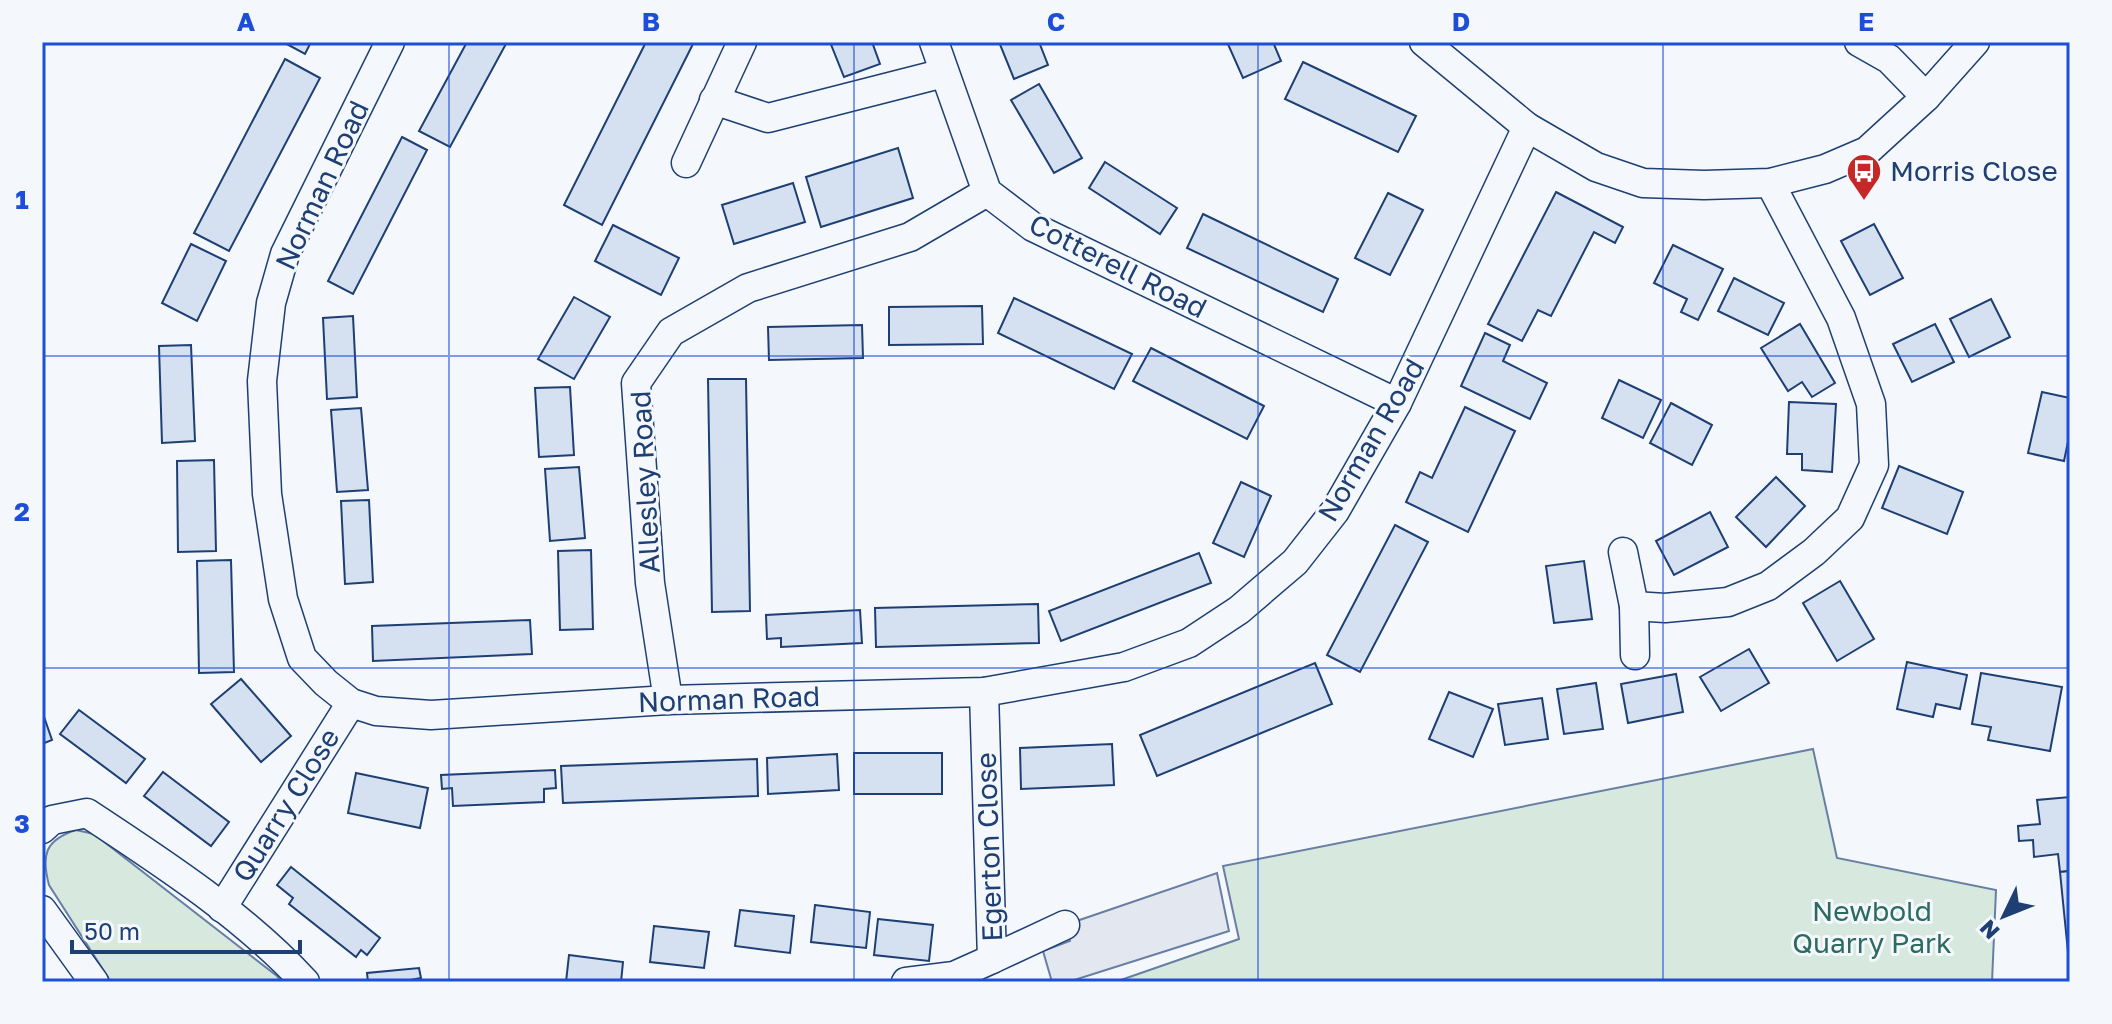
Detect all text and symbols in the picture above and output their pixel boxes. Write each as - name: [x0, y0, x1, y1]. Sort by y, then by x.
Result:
- text: A: [237, 6, 256, 37]
- text: B: [642, 6, 660, 37]
- text: C: [1047, 6, 1065, 37]
- text: D: [1452, 6, 1470, 37]
- text: E: [1858, 6, 1874, 37]
- street label: Norman Road: [268, 95, 375, 274]
- bus stop icon: Morris Close: [1845, 152, 1883, 202]
- place label: Morris Close: [1890, 154, 2058, 187]
- text: 1: [15, 184, 29, 215]
- street label: Cotterell Road: [1024, 207, 1212, 324]
- street label: Norman Road: [1311, 353, 1430, 527]
- street label: Allesley Road: [623, 390, 666, 574]
- text: 2: [14, 496, 30, 527]
- street label: Norman Road: [637, 679, 821, 718]
- street label: Quarry Close: [225, 722, 346, 887]
- street label: Egerton Close: [969, 752, 1008, 942]
- text: 3: [14, 808, 30, 839]
- north arrow: [1964, 876, 2044, 956]
- park label: Newbold Quarry Park: [1792, 894, 1952, 959]
- scale bar: [72, 904, 300, 954]
- text: N: [1973, 915, 2005, 945]
- text: 50 m: [84, 916, 140, 945]

